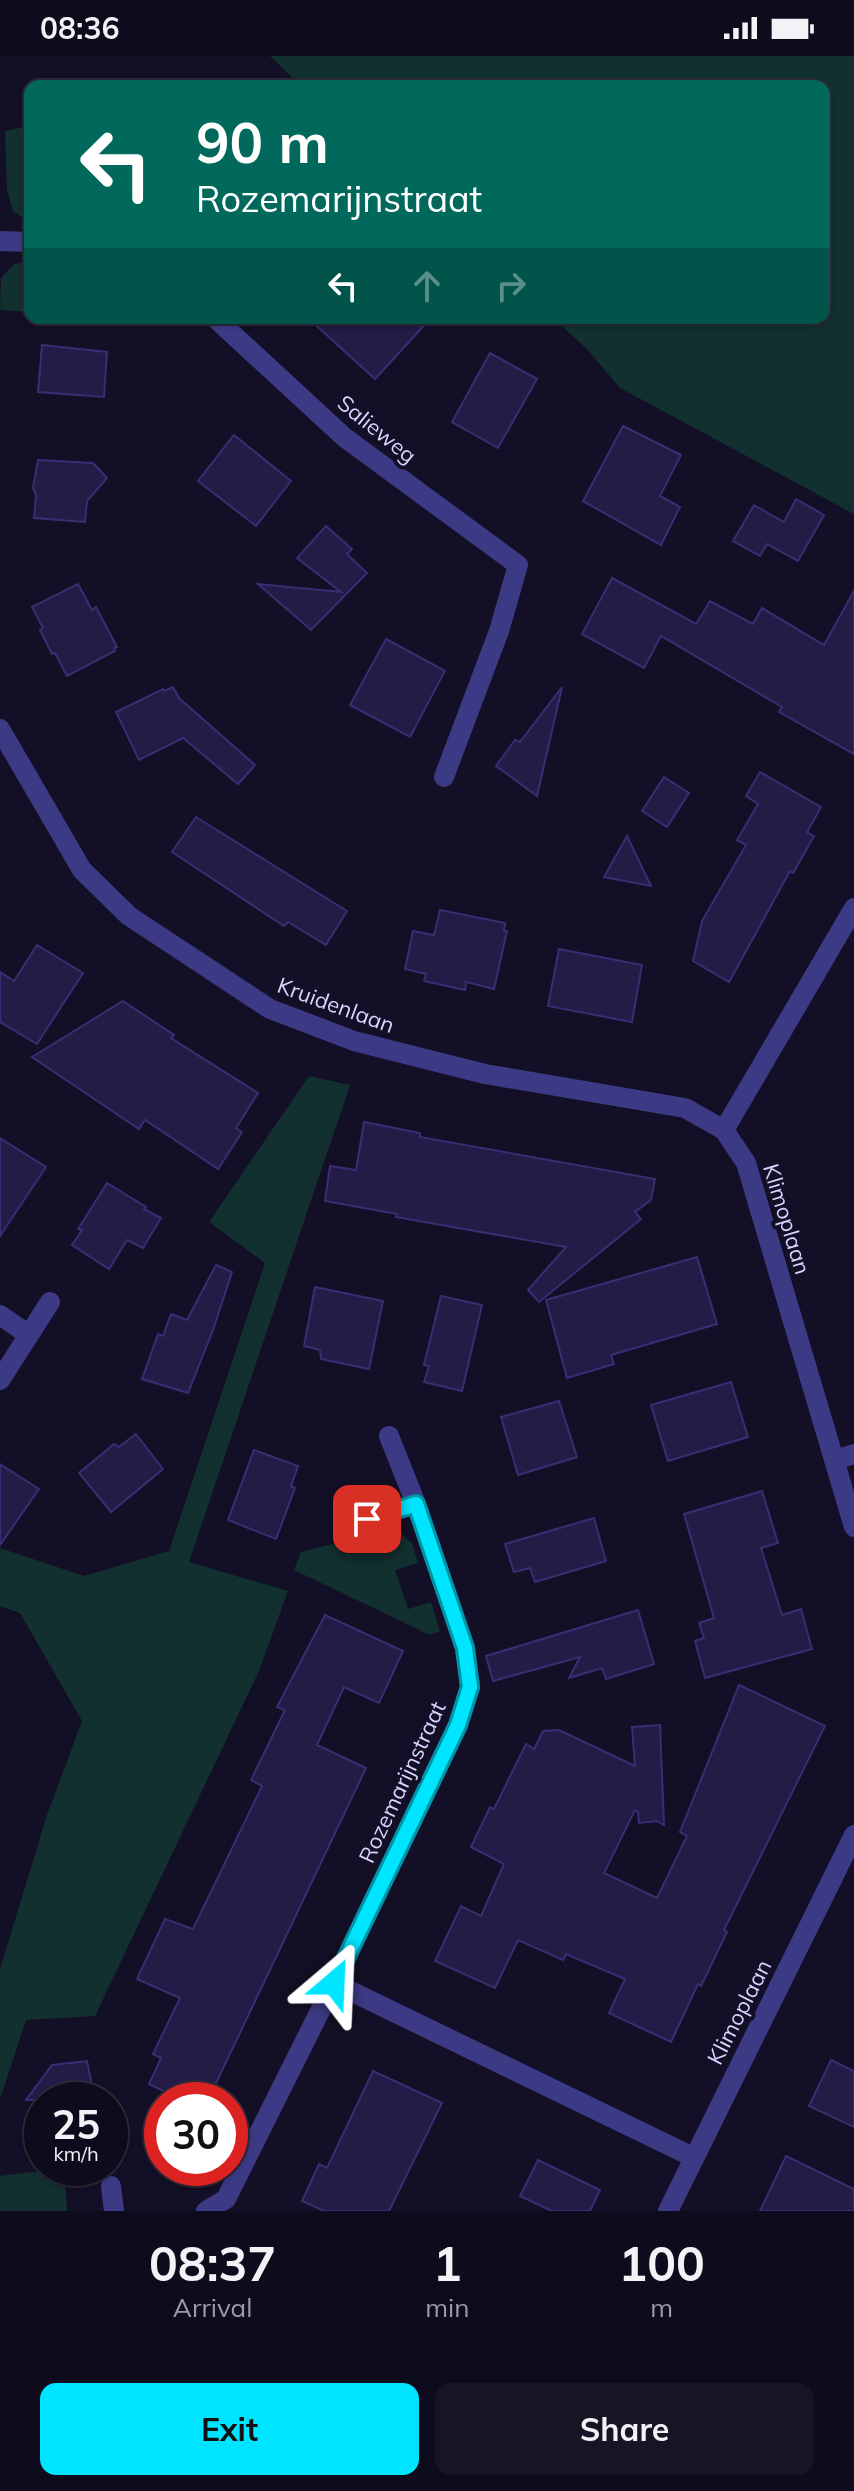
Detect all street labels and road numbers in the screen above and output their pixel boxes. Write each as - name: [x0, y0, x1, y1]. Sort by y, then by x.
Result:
- street label: Salieweg: [332, 389, 422, 469]
- street label: Kruidenlaan: [274, 971, 398, 1039]
- street label: Klimoplaan: [757, 1160, 817, 1278]
- street label: Rozemarijnstraat: [352, 1697, 452, 1867]
- street label: Klimoplaan: [701, 1955, 777, 2069]

